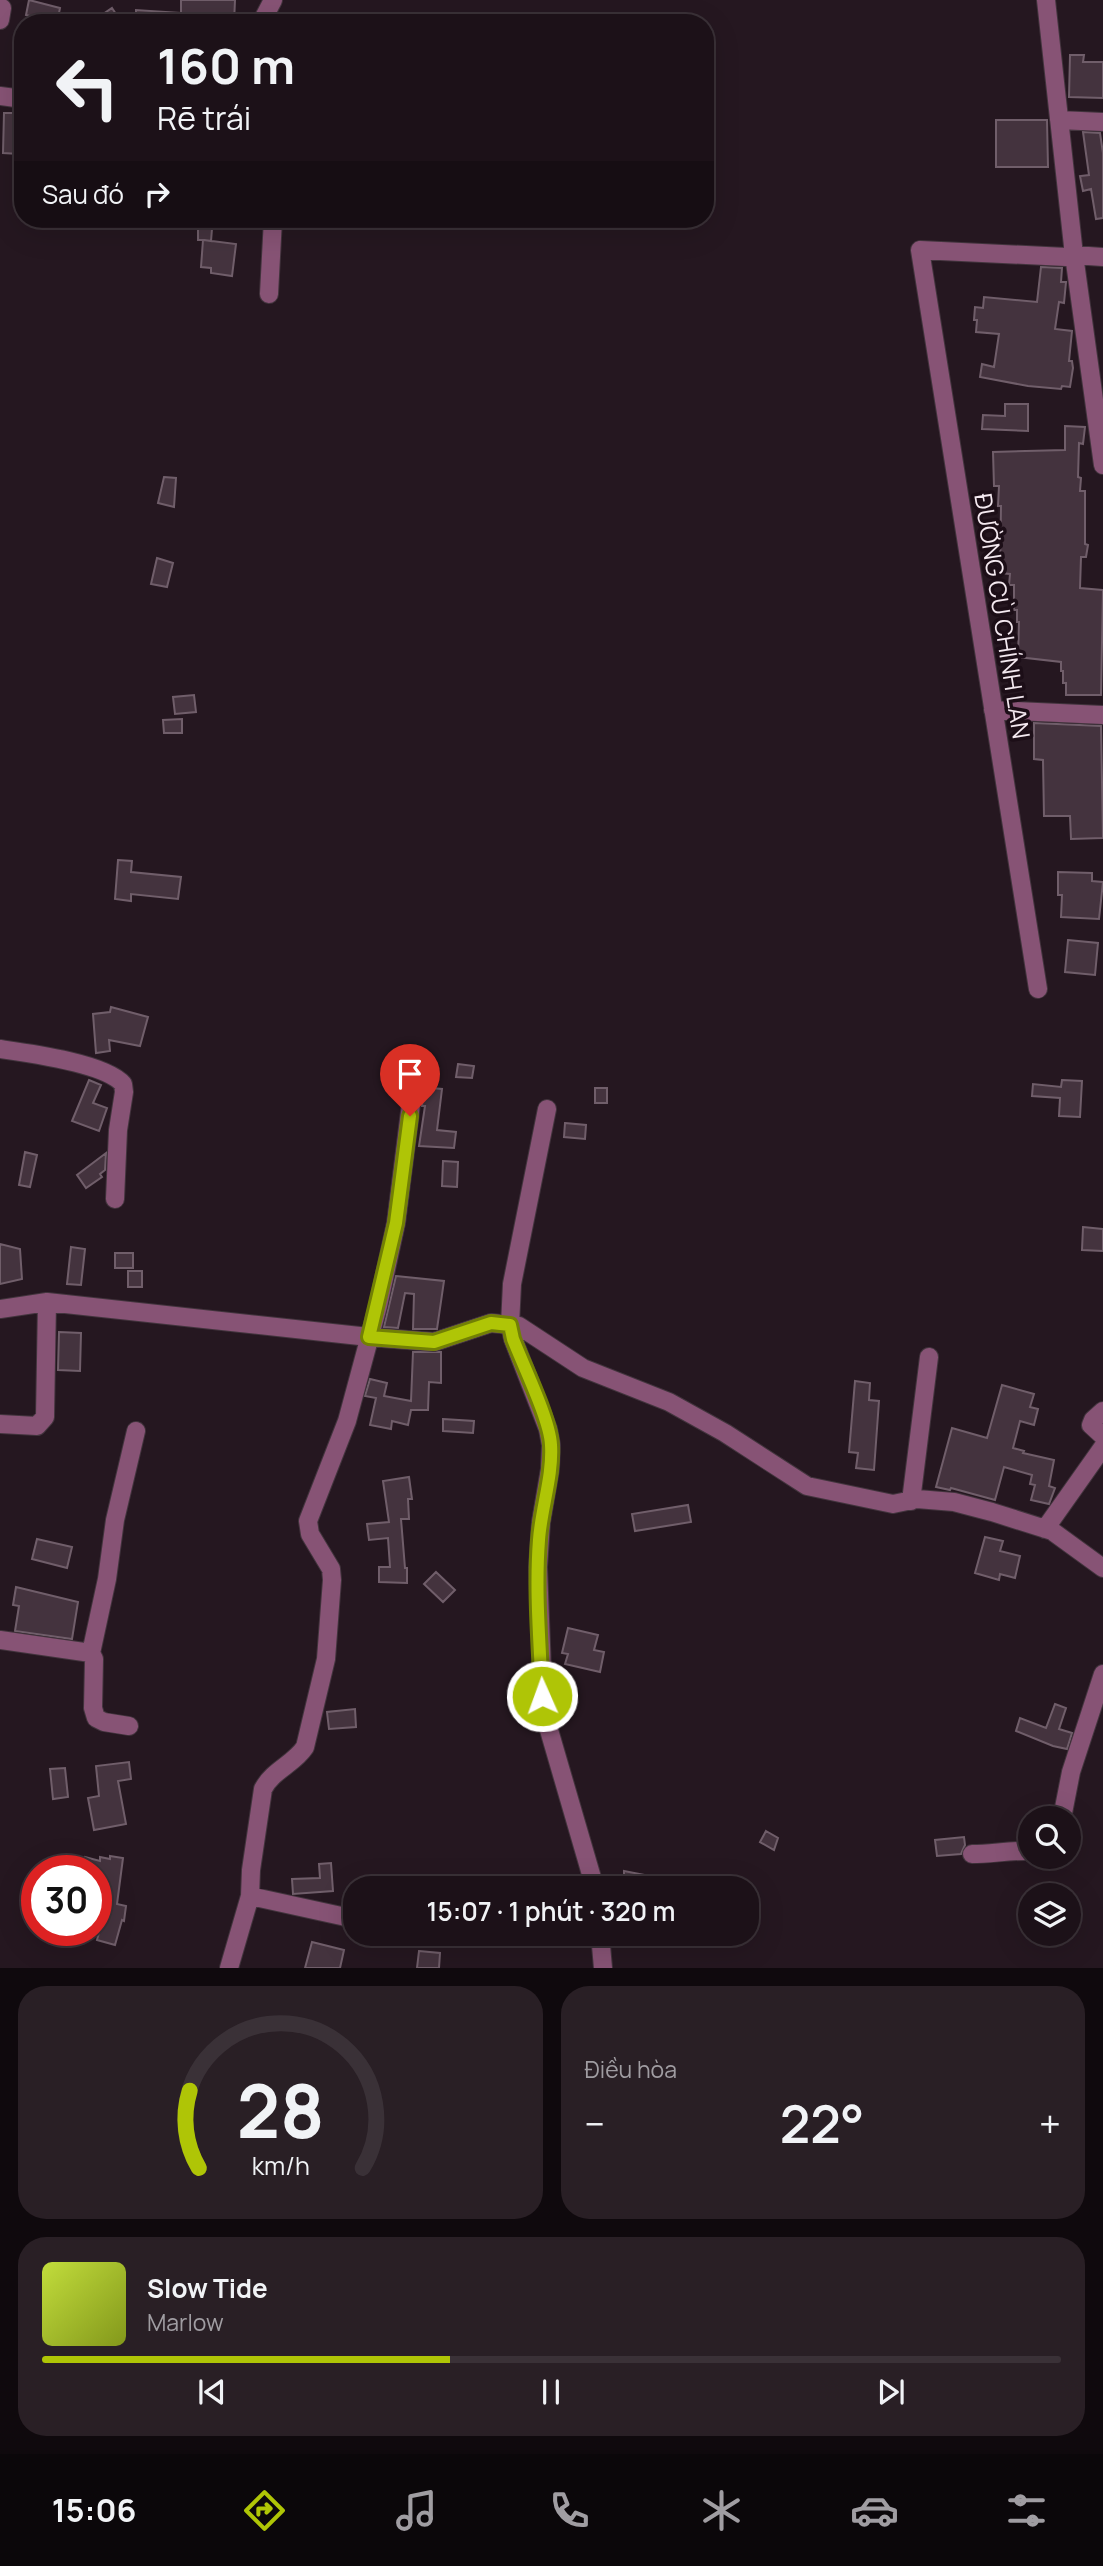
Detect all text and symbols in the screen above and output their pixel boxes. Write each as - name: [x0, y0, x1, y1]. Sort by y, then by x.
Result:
- text: 160 m: [157, 32, 295, 99]
- icon: left: [42, 42, 133, 133]
- text: Rẽ trái: [157, 96, 251, 140]
- icon: right: [138, 175, 176, 213]
- text: Sau đó: [42, 176, 124, 212]
- street label: ĐƯỜNG CÙ CHÍNH LAN: [967, 491, 1039, 741]
- pin: [380, 1044, 440, 1116]
- icon: arrive: [391, 1055, 429, 1093]
- position arrow: [505, 1659, 579, 1733]
- map controls: [1018, 1806, 1081, 1946]
- button: search: [1018, 1806, 1081, 1869]
- speed limit sign: 30: [21, 1855, 112, 1946]
- button: layers: [1018, 1883, 1081, 1946]
- text: 15:07 · 1 phút · 320 m: [427, 1893, 675, 1929]
- text: Điều hòa: [585, 2053, 677, 2085]
- text: 28: [236, 2061, 324, 2161]
- text: 22°: [780, 2088, 864, 2159]
- text: −: [585, 2097, 605, 2149]
- text: +: [1039, 2097, 1061, 2149]
- text: km/h: [251, 2148, 309, 2183]
- text: Slow Tide: [147, 2270, 268, 2306]
- text: Marlow: [147, 2306, 224, 2338]
- icon: previous: [193, 2373, 231, 2411]
- icon: pause: [532, 2373, 570, 2411]
- icon: next: [872, 2373, 910, 2411]
- icon: directions: [240, 2486, 289, 2535]
- icon: music: [392, 2486, 441, 2535]
- icon: phone: [545, 2486, 594, 2535]
- icon: climate: [697, 2486, 746, 2535]
- icon: car: [850, 2486, 899, 2535]
- icon: filters: [1002, 2486, 1051, 2535]
- text: 15:06: [52, 2488, 136, 2532]

